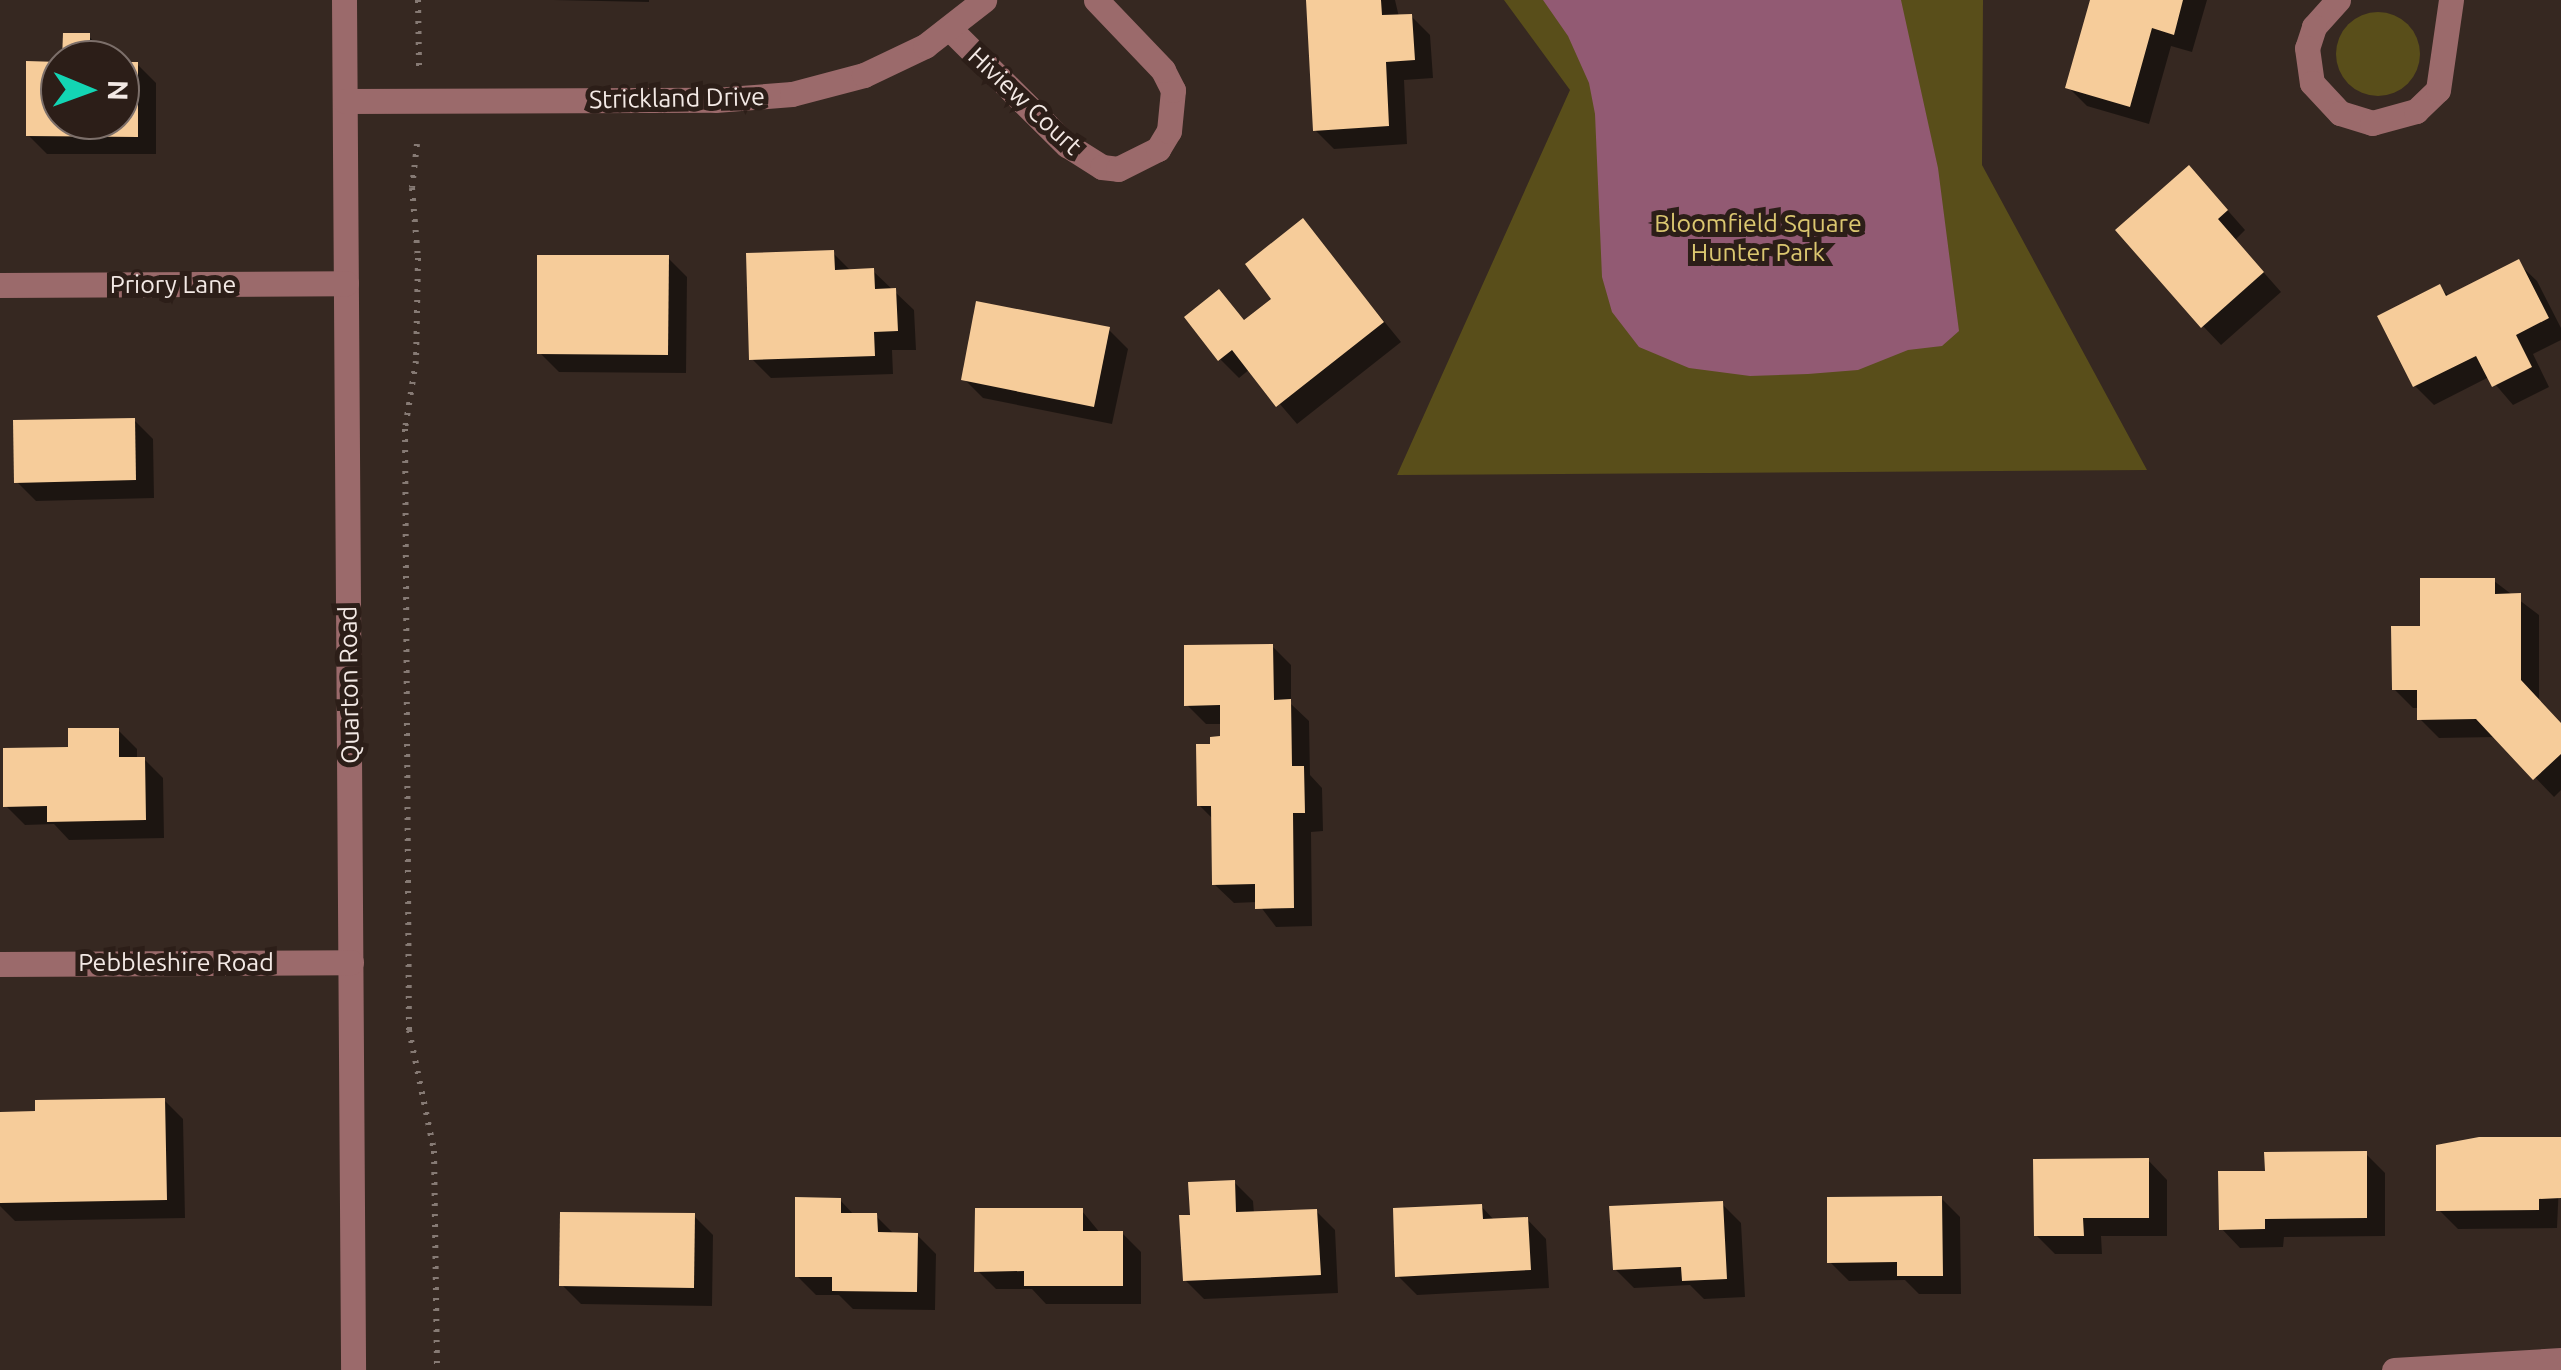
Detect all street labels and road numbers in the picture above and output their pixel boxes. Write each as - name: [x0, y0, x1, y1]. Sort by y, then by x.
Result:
- street label: Hiview Court: [962, 41, 1088, 161]
- street label: Strickland Drive: [589, 81, 765, 115]
- street label: Priory Lane: [110, 269, 236, 299]
- street label: Quarton Road: [333, 606, 365, 764]
- street label: Pebbleshire Road: [78, 947, 274, 977]

